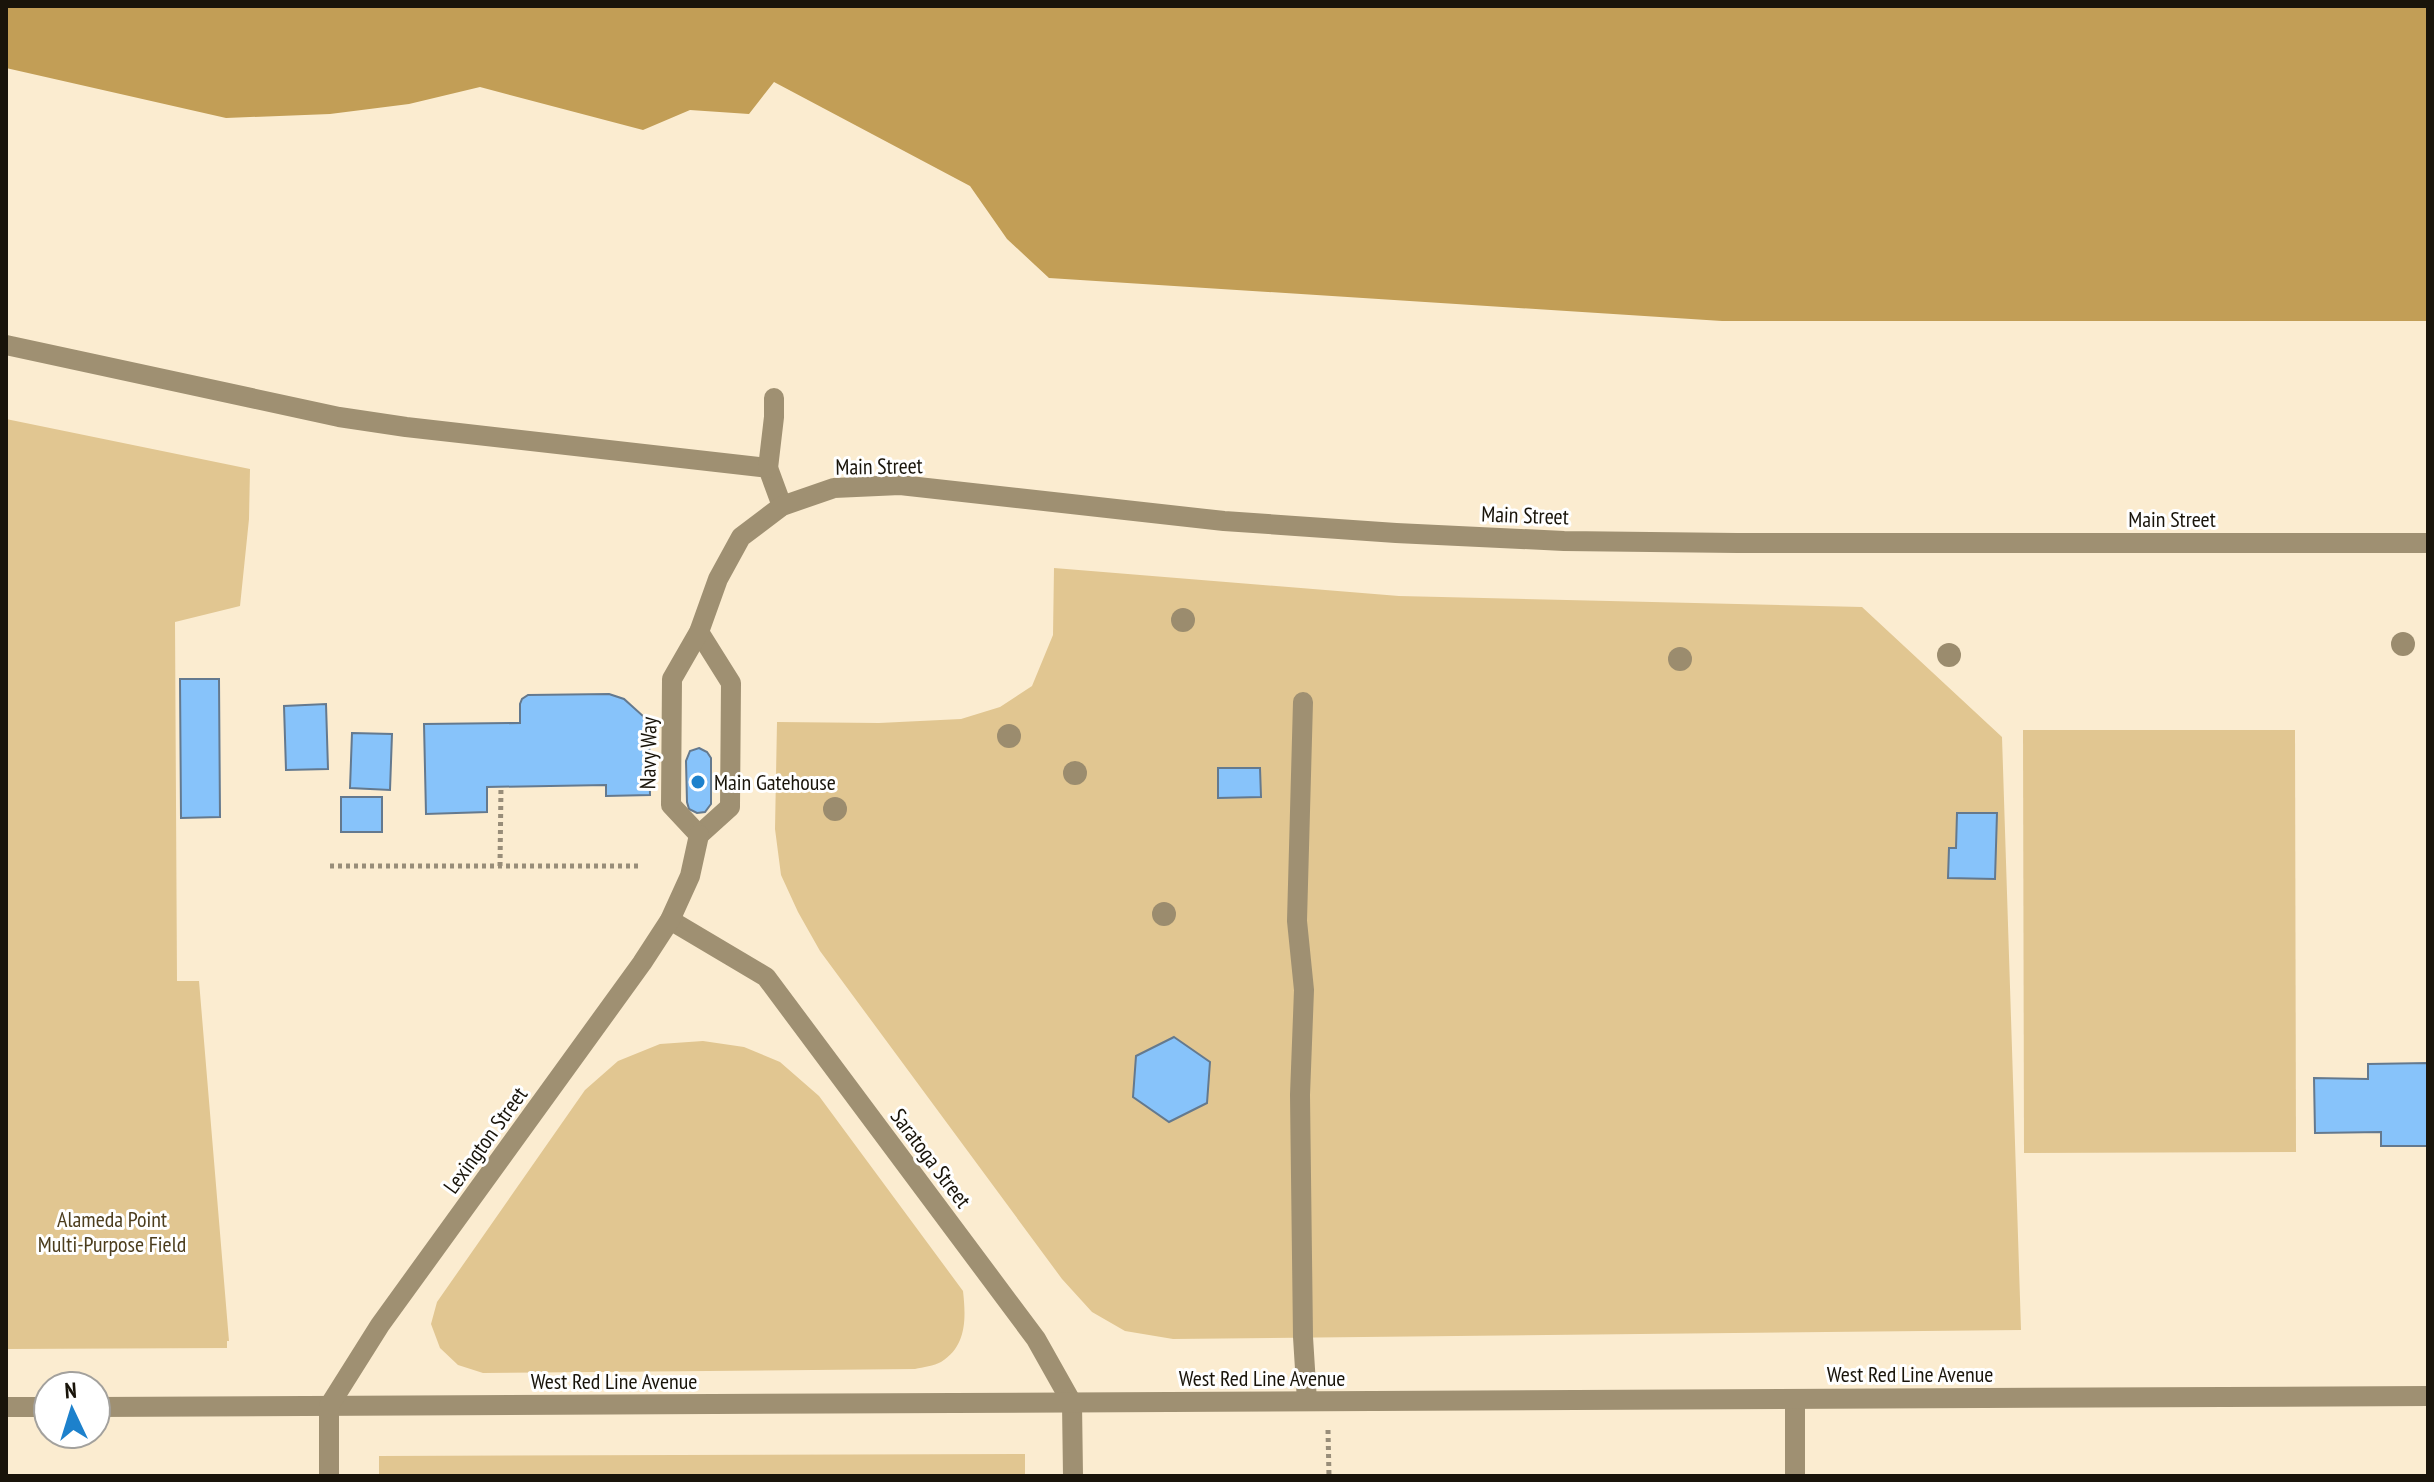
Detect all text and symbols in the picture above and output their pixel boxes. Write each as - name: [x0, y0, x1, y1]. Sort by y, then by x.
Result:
- street label: Main Street: [835, 451, 923, 481]
- street label: Main Street: [1481, 499, 1569, 531]
- street label: Main Street: [2128, 505, 2216, 533]
- street label: Navy Way: [633, 716, 663, 789]
- place label: Main Gatehouse: [714, 768, 836, 796]
- marker: Main Gatehouse: [689, 773, 707, 791]
- street label: Lexington Street: [437, 1081, 533, 1199]
- street label: Saratoga Street: [885, 1103, 977, 1213]
- park label: Alameda Point Multi-Purpose Field: [38, 1205, 186, 1258]
- street label: West Red Line Avenue: [1827, 1360, 1993, 1388]
- street label: West Red Line Avenue: [1179, 1364, 1345, 1392]
- street label: West Red Line Avenue: [531, 1367, 697, 1395]
- north arrow: [32, 1370, 112, 1450]
- text: N: [64, 1376, 78, 1404]

